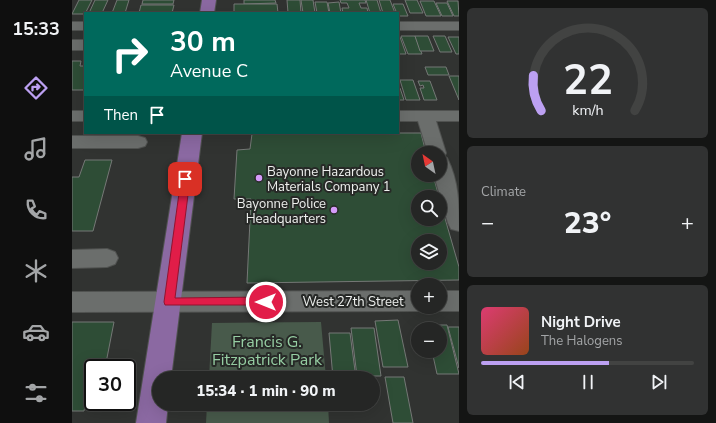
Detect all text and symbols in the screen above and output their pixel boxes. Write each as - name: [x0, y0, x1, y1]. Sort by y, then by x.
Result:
- text: 15:33: [12, 17, 60, 41]
- text: 30 m: [170, 23, 236, 61]
- icon: right: [104, 28, 156, 80]
- text: 22: [563, 52, 612, 109]
- text: Avenue C: [170, 59, 248, 83]
- icon: directions: [22, 74, 50, 102]
- text: km/h: [572, 101, 603, 120]
- icon: arrive: [146, 104, 168, 126]
- text: Then: [104, 105, 138, 125]
- icon: music: [22, 135, 50, 163]
- north arrow: [411, 146, 447, 182]
- map controls: [411, 146, 447, 358]
- pin: [168, 162, 202, 196]
- place label: Bayonne Hazardous Materials Company 1: [267, 163, 391, 196]
- icon: arrive: [174, 168, 196, 190]
- marker: Bayonne Hazardous Materials Company 1: [254, 173, 264, 183]
- text: Climate: [481, 183, 526, 201]
- button: search: [411, 190, 447, 226]
- place label: Bayonne Police Headquarters: [237, 195, 326, 228]
- icon: phone: [22, 196, 50, 224]
- text: 23°: [564, 203, 611, 244]
- marker: Bayonne Police Headquarters: [329, 205, 339, 215]
- text: −: [481, 208, 494, 238]
- text: +: [681, 208, 694, 238]
- button: layers: [411, 234, 447, 270]
- icon: climate: [22, 257, 50, 285]
- button: +: [411, 278, 447, 314]
- position arrow: [245, 281, 287, 323]
- street label: West 27th Street: [303, 293, 404, 311]
- text: Night Drive: [541, 312, 621, 332]
- icon: car: [22, 318, 50, 346]
- button: −: [411, 322, 447, 358]
- park label: Francis G. Fitzpatrick Park: [212, 331, 323, 371]
- text: The Halogens: [541, 332, 622, 350]
- speed limit sign: 30: [84, 359, 136, 411]
- icon: previous: [506, 371, 528, 393]
- icon: pause: [577, 371, 599, 393]
- icon: next: [648, 371, 670, 393]
- icon: filters: [22, 379, 50, 407]
- text: 15:34 · 1 min · 90 m: [196, 381, 336, 401]

